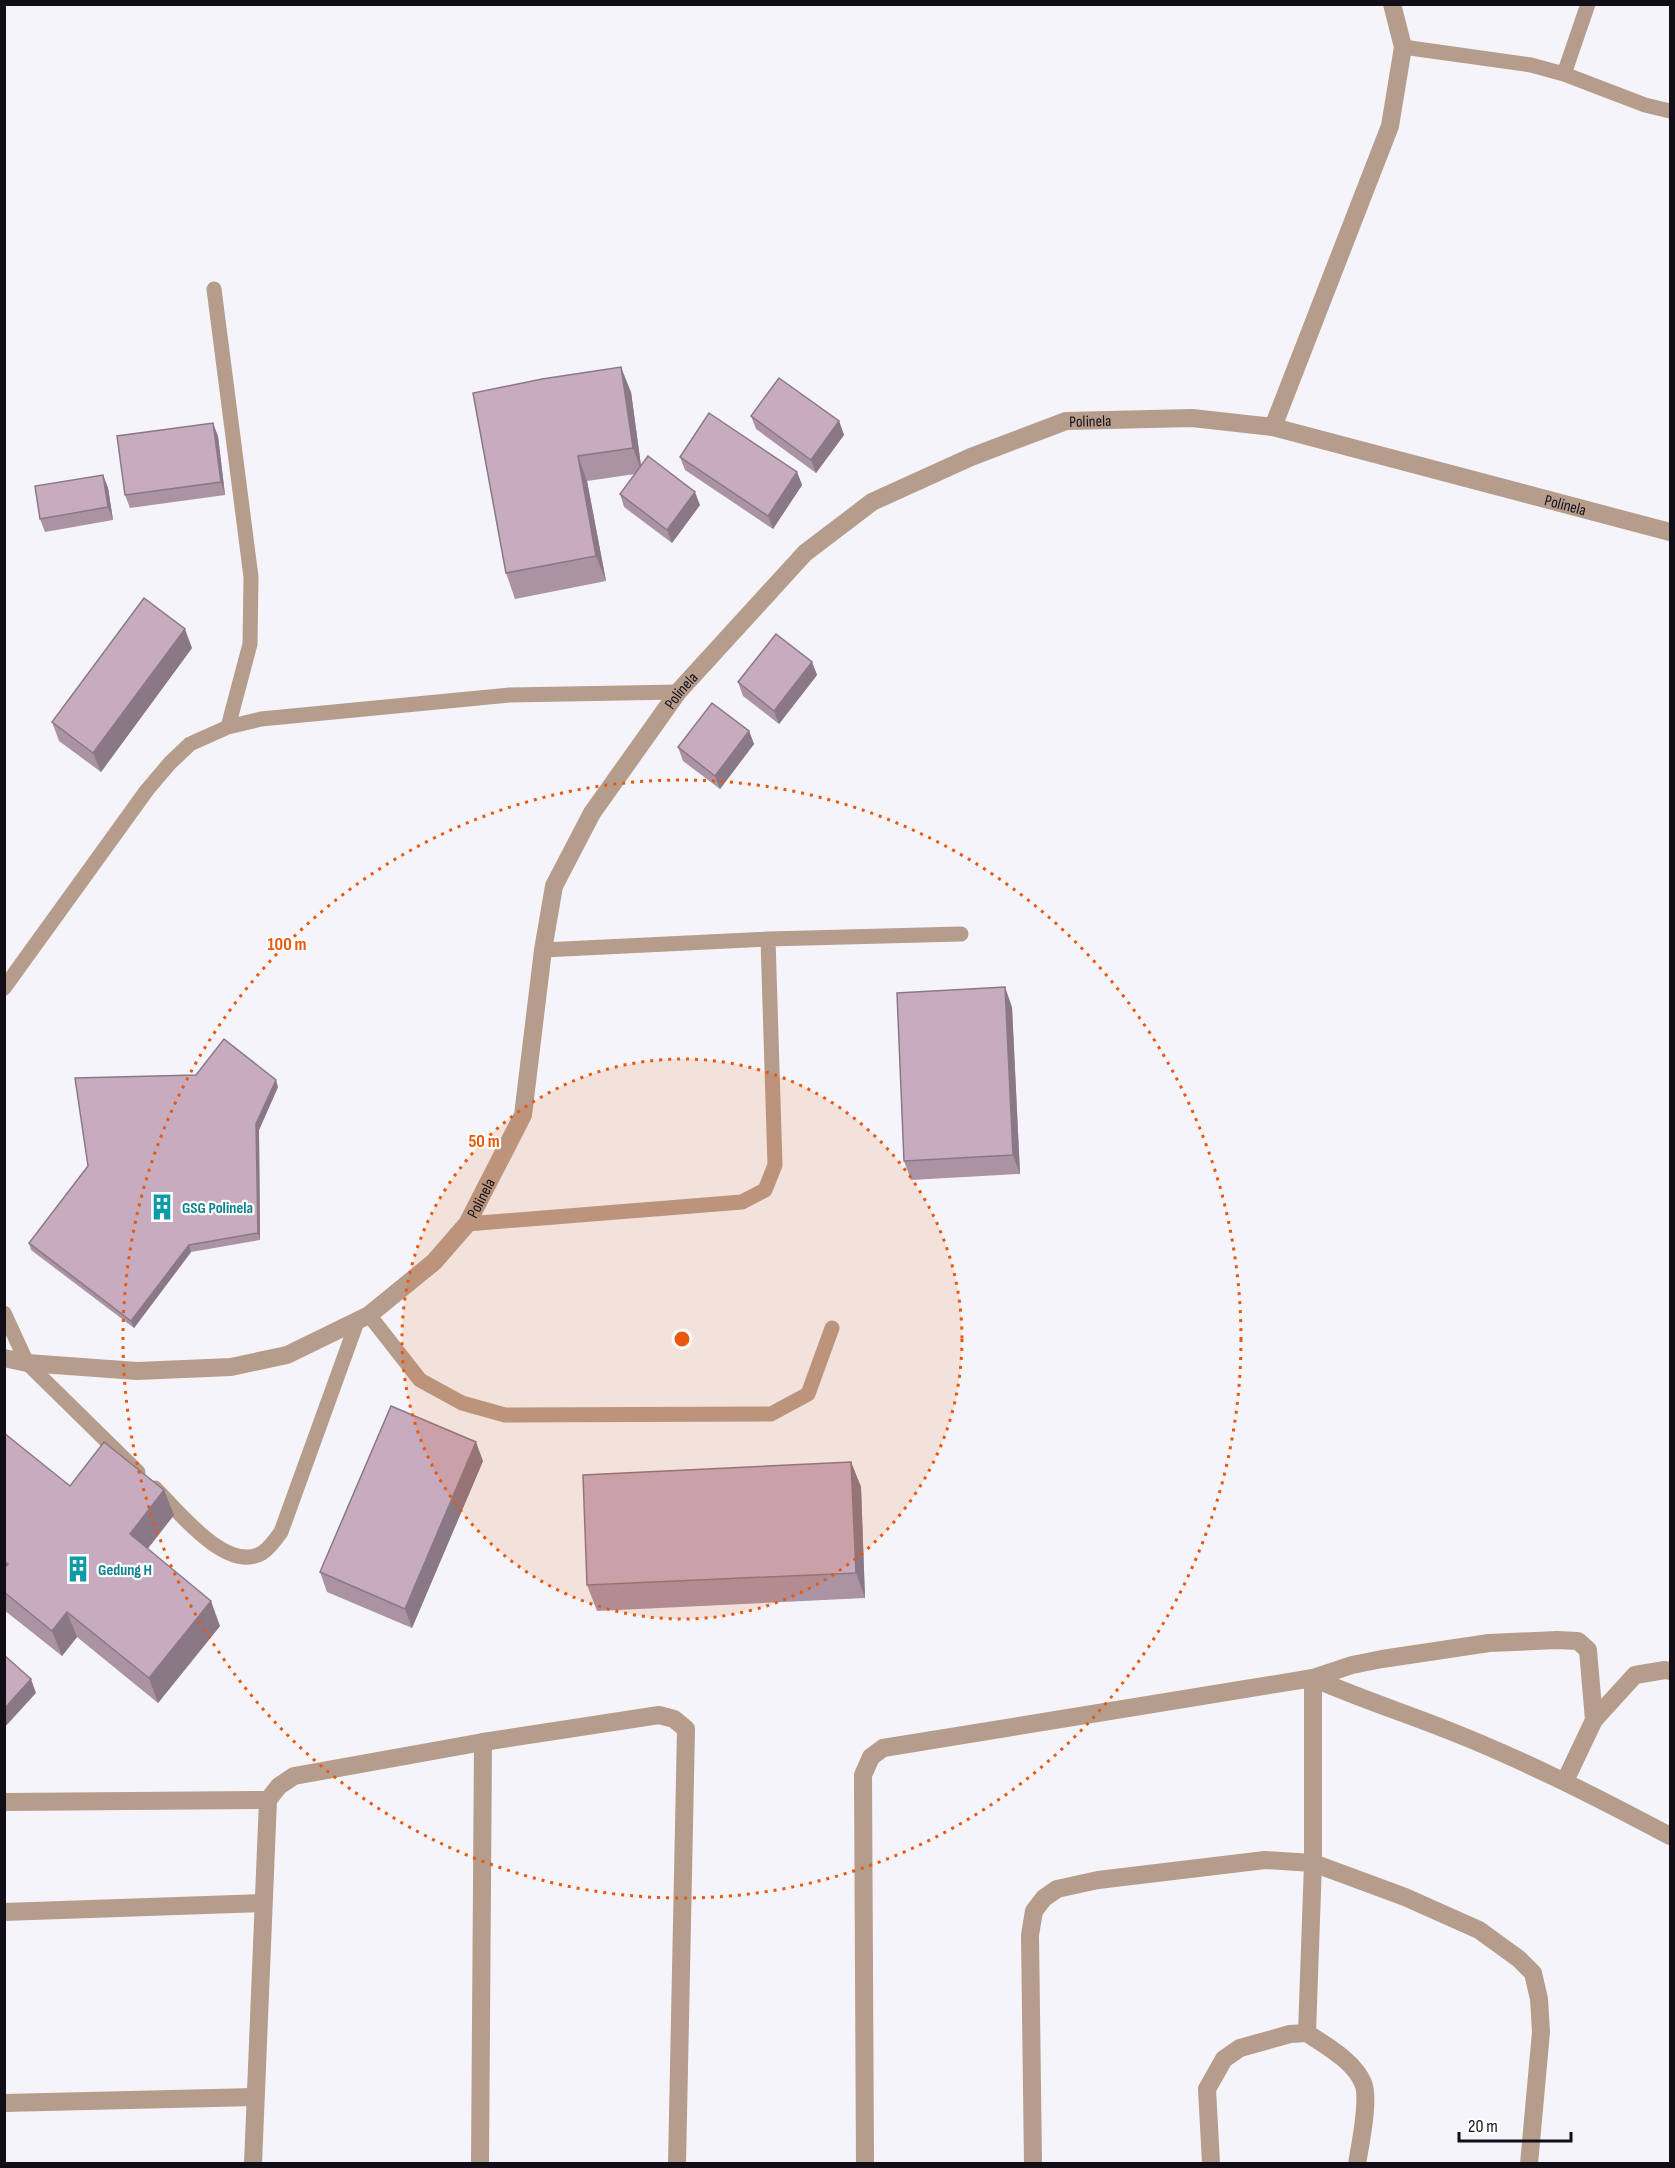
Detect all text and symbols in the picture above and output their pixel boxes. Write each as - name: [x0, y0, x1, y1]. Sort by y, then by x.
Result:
- street label: Polinela: [1069, 412, 1111, 432]
- street label: Polinela: [1542, 491, 1588, 520]
- street label: Polinela: [661, 669, 702, 713]
- text: 100 m: [268, 934, 307, 955]
- text: 50 m: [468, 1131, 500, 1152]
- street label: Polinela: [464, 1175, 500, 1222]
- building icon: GSG Polinela: [147, 1192, 177, 1222]
- place label: GSG Polinela: [182, 1199, 253, 1218]
- centre of rings: [672, 1329, 692, 1349]
- building icon: Gedung H: [63, 1554, 93, 1584]
- place label: Gedung H: [98, 1561, 152, 1580]
- scale bar: [1459, 2105, 1572, 2143]
- text: 20 m: [1468, 2116, 1498, 2137]

